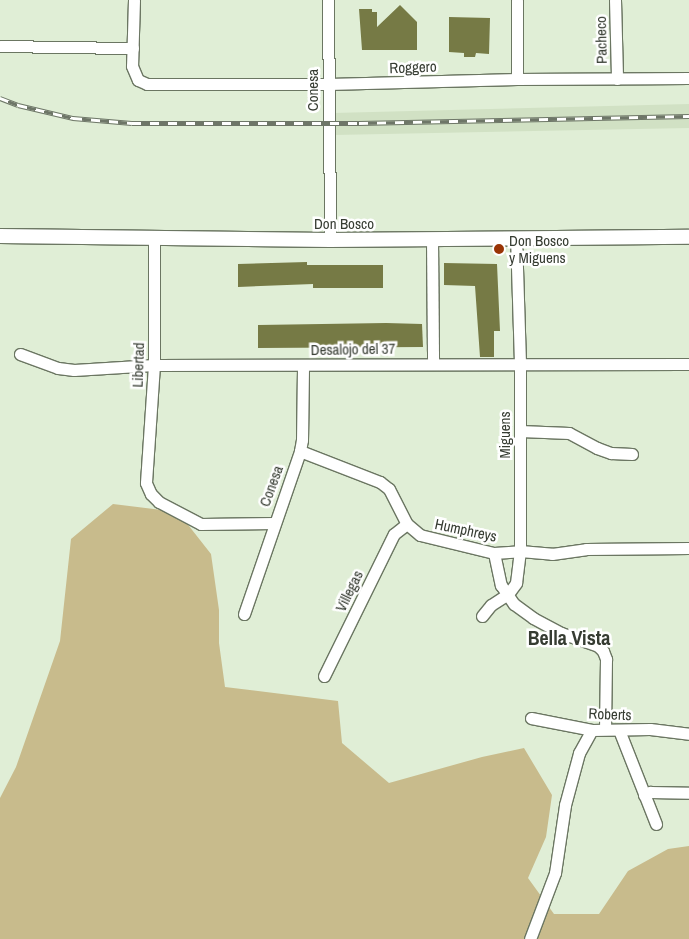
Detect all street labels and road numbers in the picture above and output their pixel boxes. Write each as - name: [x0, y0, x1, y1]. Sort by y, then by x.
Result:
- street label: Pacheco: [592, 16, 610, 64]
- street label: Roggero: [389, 57, 437, 77]
- street label: Conesa: [304, 69, 322, 111]
- street label: Don Bosco: [314, 215, 374, 233]
- street label: Desalojo del 37: [310, 339, 396, 359]
- street label: Libertad: [128, 342, 148, 388]
- street label: Miguens: [496, 411, 514, 459]
- street label: Conesa: [255, 463, 287, 509]
- street label: Humphreys: [433, 515, 499, 545]
- street label: Villegas: [331, 567, 367, 615]
- street label: Roberts: [588, 704, 632, 724]

